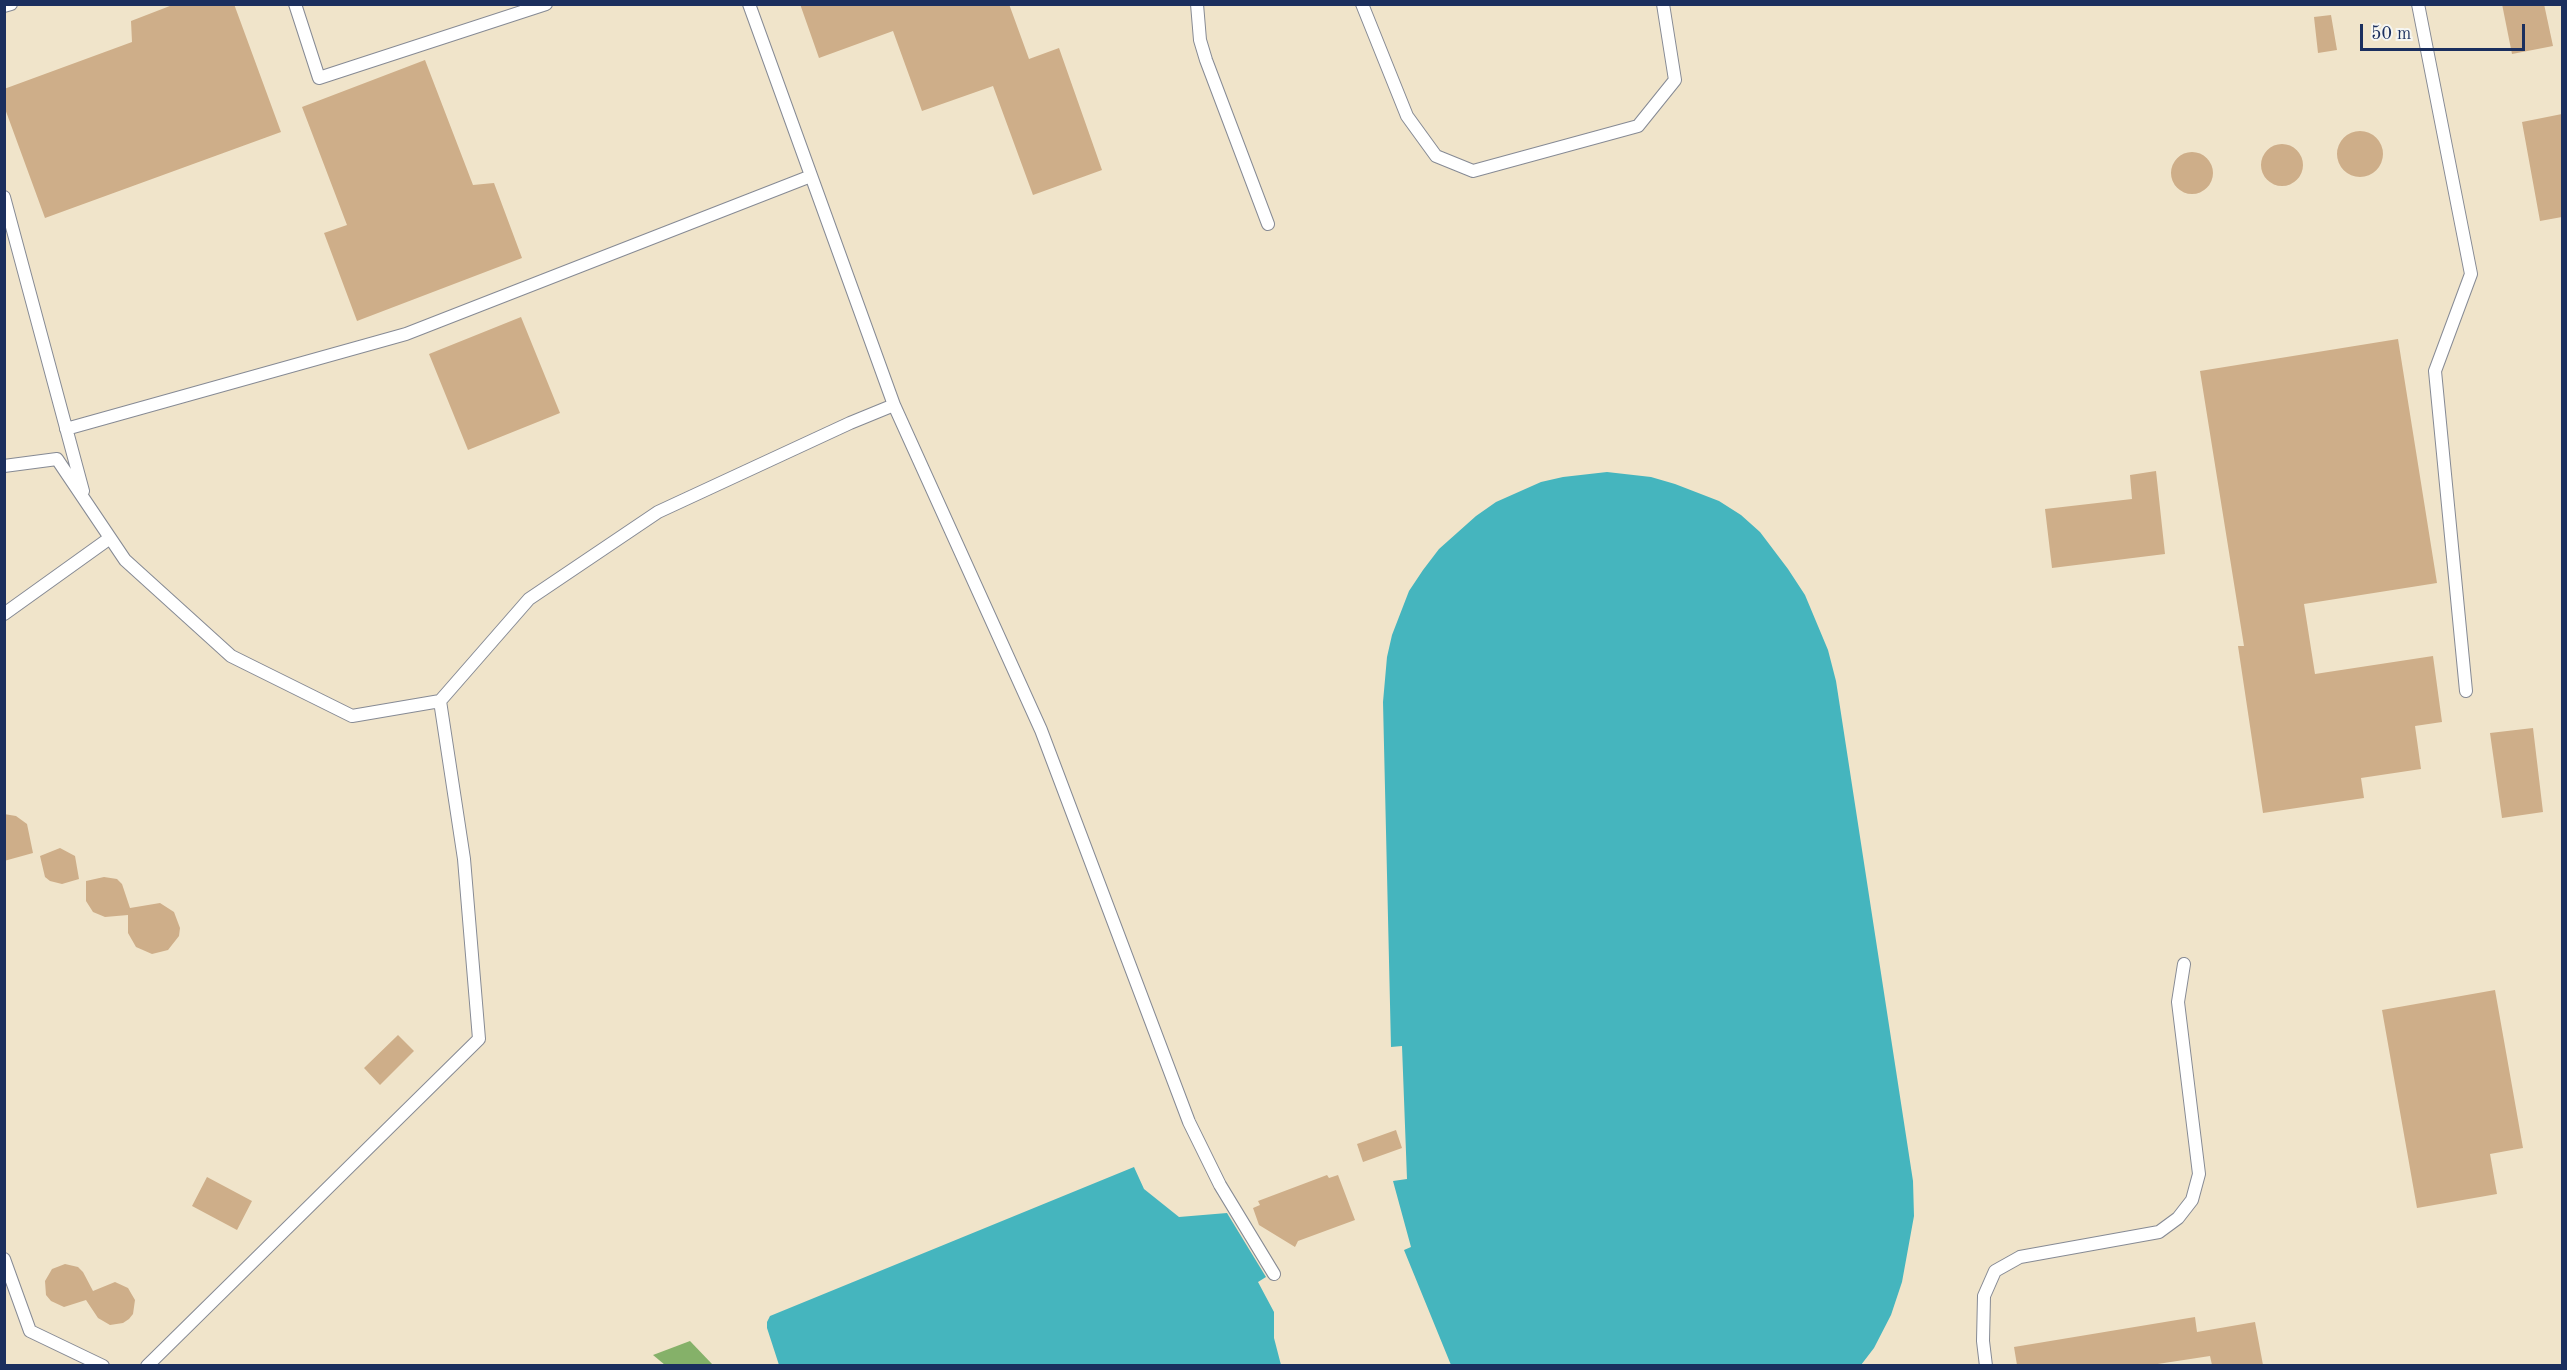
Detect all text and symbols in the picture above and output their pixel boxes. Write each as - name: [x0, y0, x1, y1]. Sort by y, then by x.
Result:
- scale bar: [2363, 12, 2528, 50]
- text: 50 m: [2371, 25, 2411, 43]

